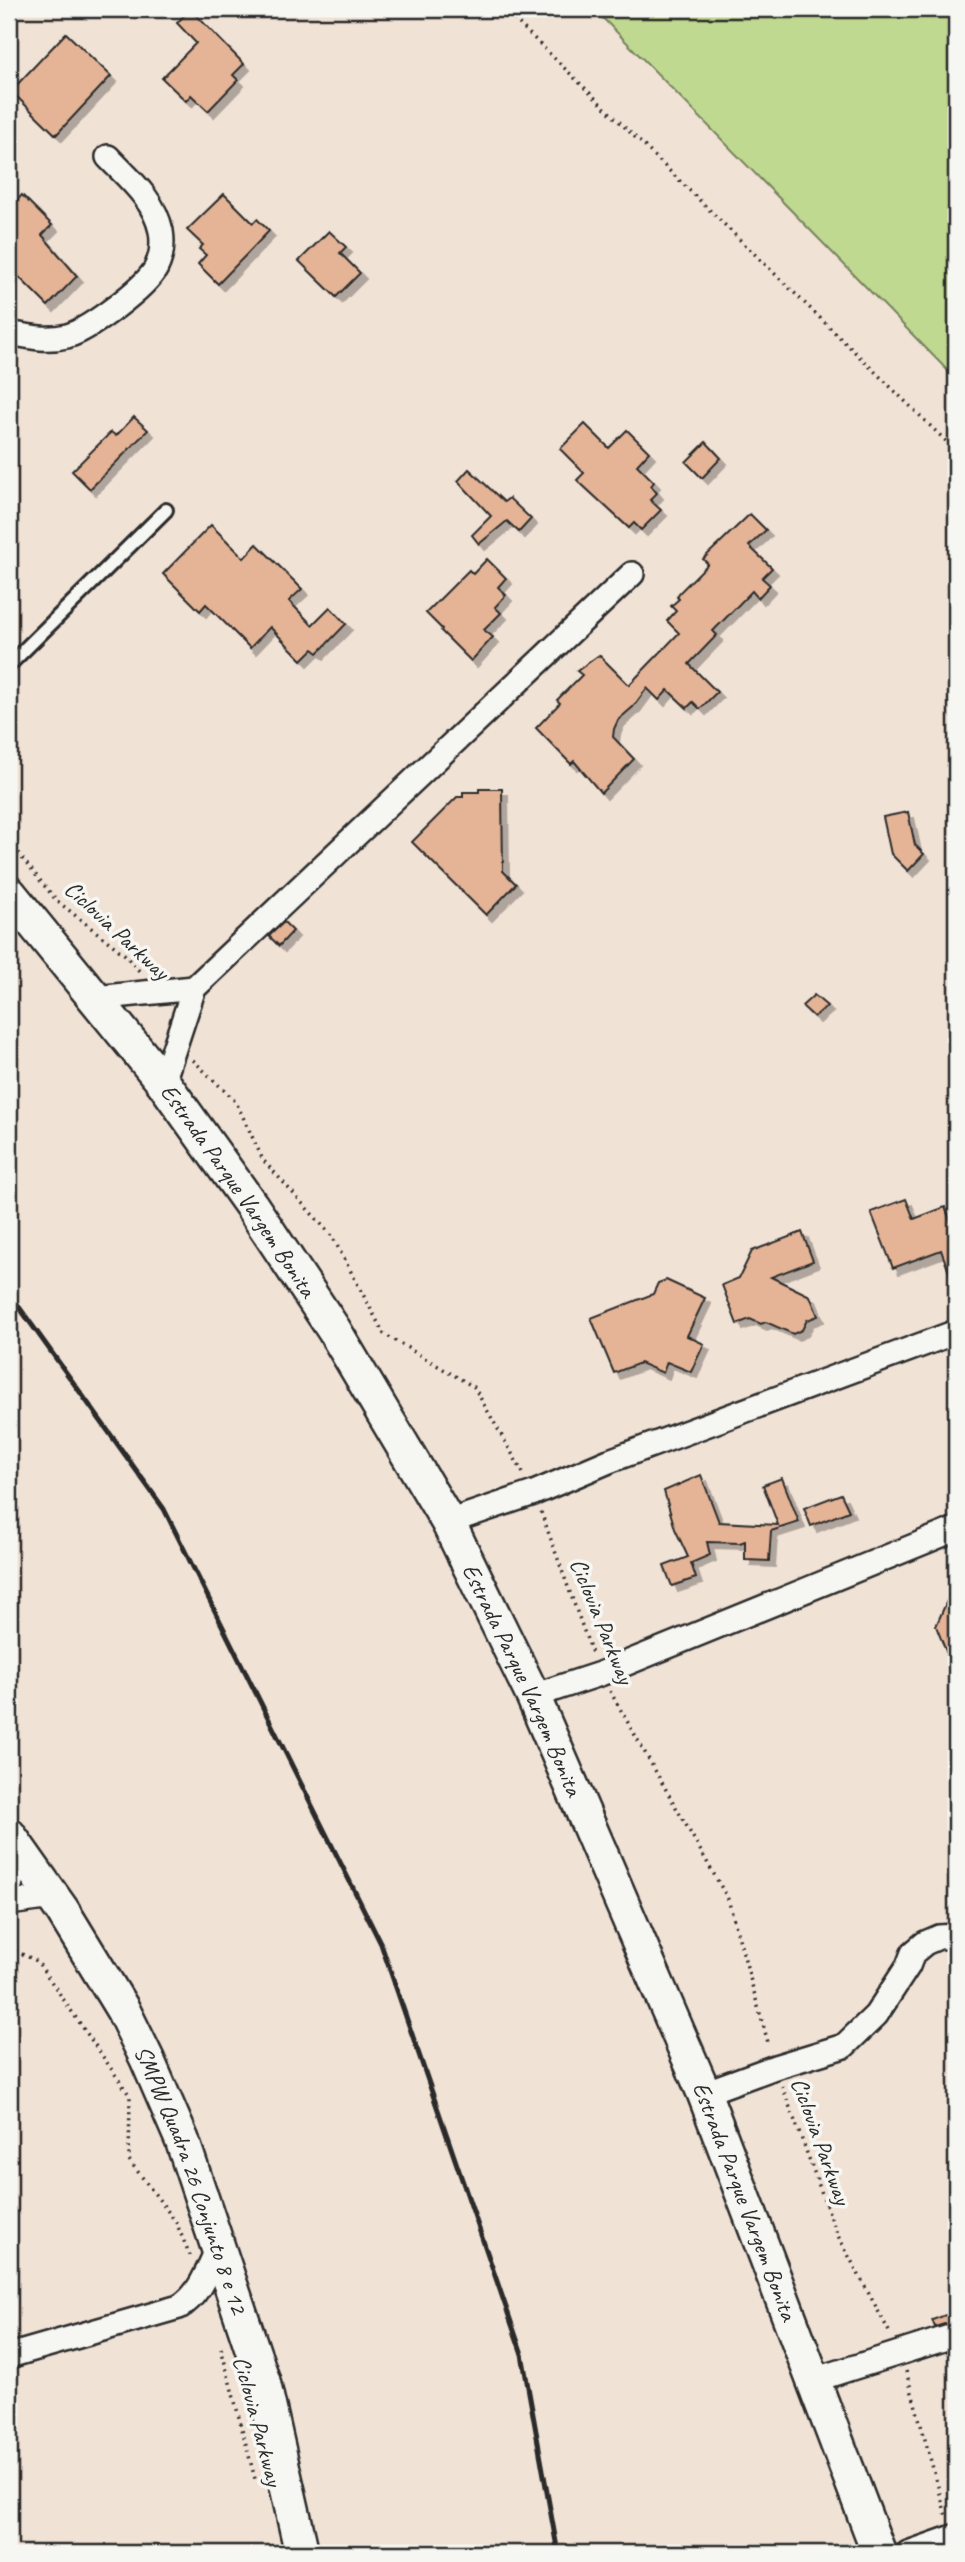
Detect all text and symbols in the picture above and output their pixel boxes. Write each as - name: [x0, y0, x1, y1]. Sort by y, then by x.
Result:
- street label: Ciclovia Parkway: [58, 874, 177, 988]
- street label: Estrada Parque Vargem Bonita: [154, 1078, 324, 1304]
- street label: Ciclovia Parkway: [563, 1554, 641, 1690]
- street label: Estrada Parque Vargem Bonita: [456, 1559, 590, 1802]
- street label: SMPW Quadra 26 Conjunto 8 e 12: [128, 2040, 255, 2320]
- street label: Ciclovia Parkway: [784, 2073, 858, 2210]
- street label: Estrada Parque Vargem Bonita: [686, 2077, 805, 2326]
- street label: Ciclovia Parkway: [226, 2353, 290, 2491]

